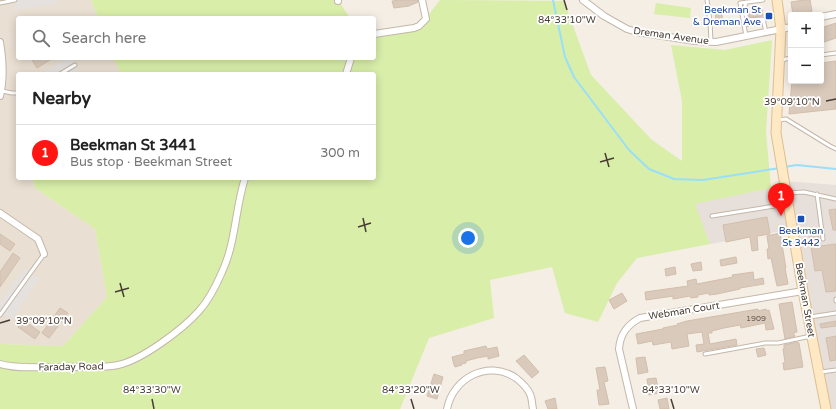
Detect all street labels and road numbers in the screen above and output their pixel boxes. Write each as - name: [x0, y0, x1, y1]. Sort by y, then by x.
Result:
- street label: Dreman Avenue: [633, 25, 710, 47]
- street label: Beekman Street: [793, 262, 818, 338]
- street label: Webman Court: [648, 299, 721, 323]
- street label: Faraday Road: [38, 360, 104, 374]

